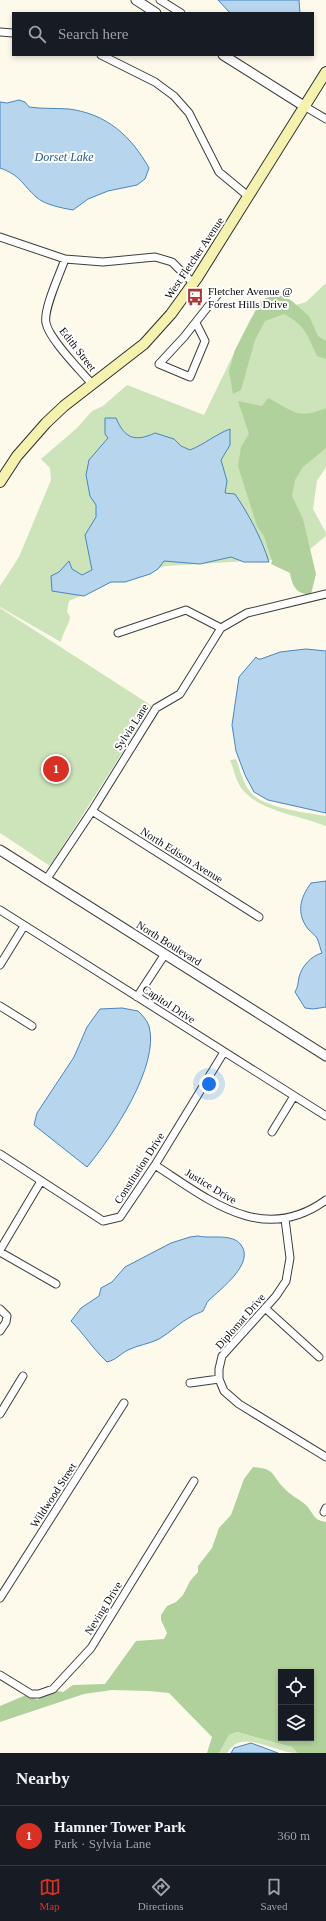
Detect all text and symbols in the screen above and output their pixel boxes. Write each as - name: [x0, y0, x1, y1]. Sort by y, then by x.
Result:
- search box: [12, 12, 314, 56]
- icon: search: [26, 23, 48, 45]
- text: Search here: [58, 26, 128, 42]
- water label: Dorset Lake: [34, 150, 94, 164]
- street label: West Fletcher Avenue: [162, 215, 226, 301]
- place label: Fletcher Avenue @ Forest Hills Drive: [208, 285, 292, 310]
- bus stop icon: Fletcher Avenue @ Forest Hills Drive: [185, 287, 205, 307]
- street label: Edith Street: [57, 325, 99, 373]
- street label: Sylvia Lane: [112, 701, 150, 752]
- pin: 1: [43, 754, 69, 784]
- street label: North Edison Avenue: [139, 825, 225, 885]
- street label: North Boulevard: [134, 918, 204, 968]
- street label: Capitol Drive: [140, 983, 198, 1025]
- your location: [199, 1074, 219, 1094]
- street label: Constitution Drive: [112, 1130, 166, 1206]
- street label: Justice Drive: [183, 1166, 239, 1206]
- street label: Diplomat Drive: [213, 1291, 267, 1351]
- street label: Wildwood Street: [28, 1461, 78, 1529]
- street label: Neving Drive: [82, 1579, 124, 1637]
- map controls: [278, 1669, 314, 1741]
- button: locate: [278, 1669, 314, 1705]
- button: layers: [278, 1705, 314, 1741]
- text: Nearby: [16, 1769, 70, 1788]
- text: Hamner Tower Park: [54, 1819, 186, 1835]
- text: 1: [26, 1828, 32, 1843]
- text: 360 m: [277, 1828, 310, 1843]
- text: Park · Sylvia Lane: [54, 1836, 151, 1851]
- tab: Map: [39, 1876, 61, 1912]
- tab: Directions: [138, 1876, 183, 1912]
- tab: Saved: [261, 1876, 287, 1912]

